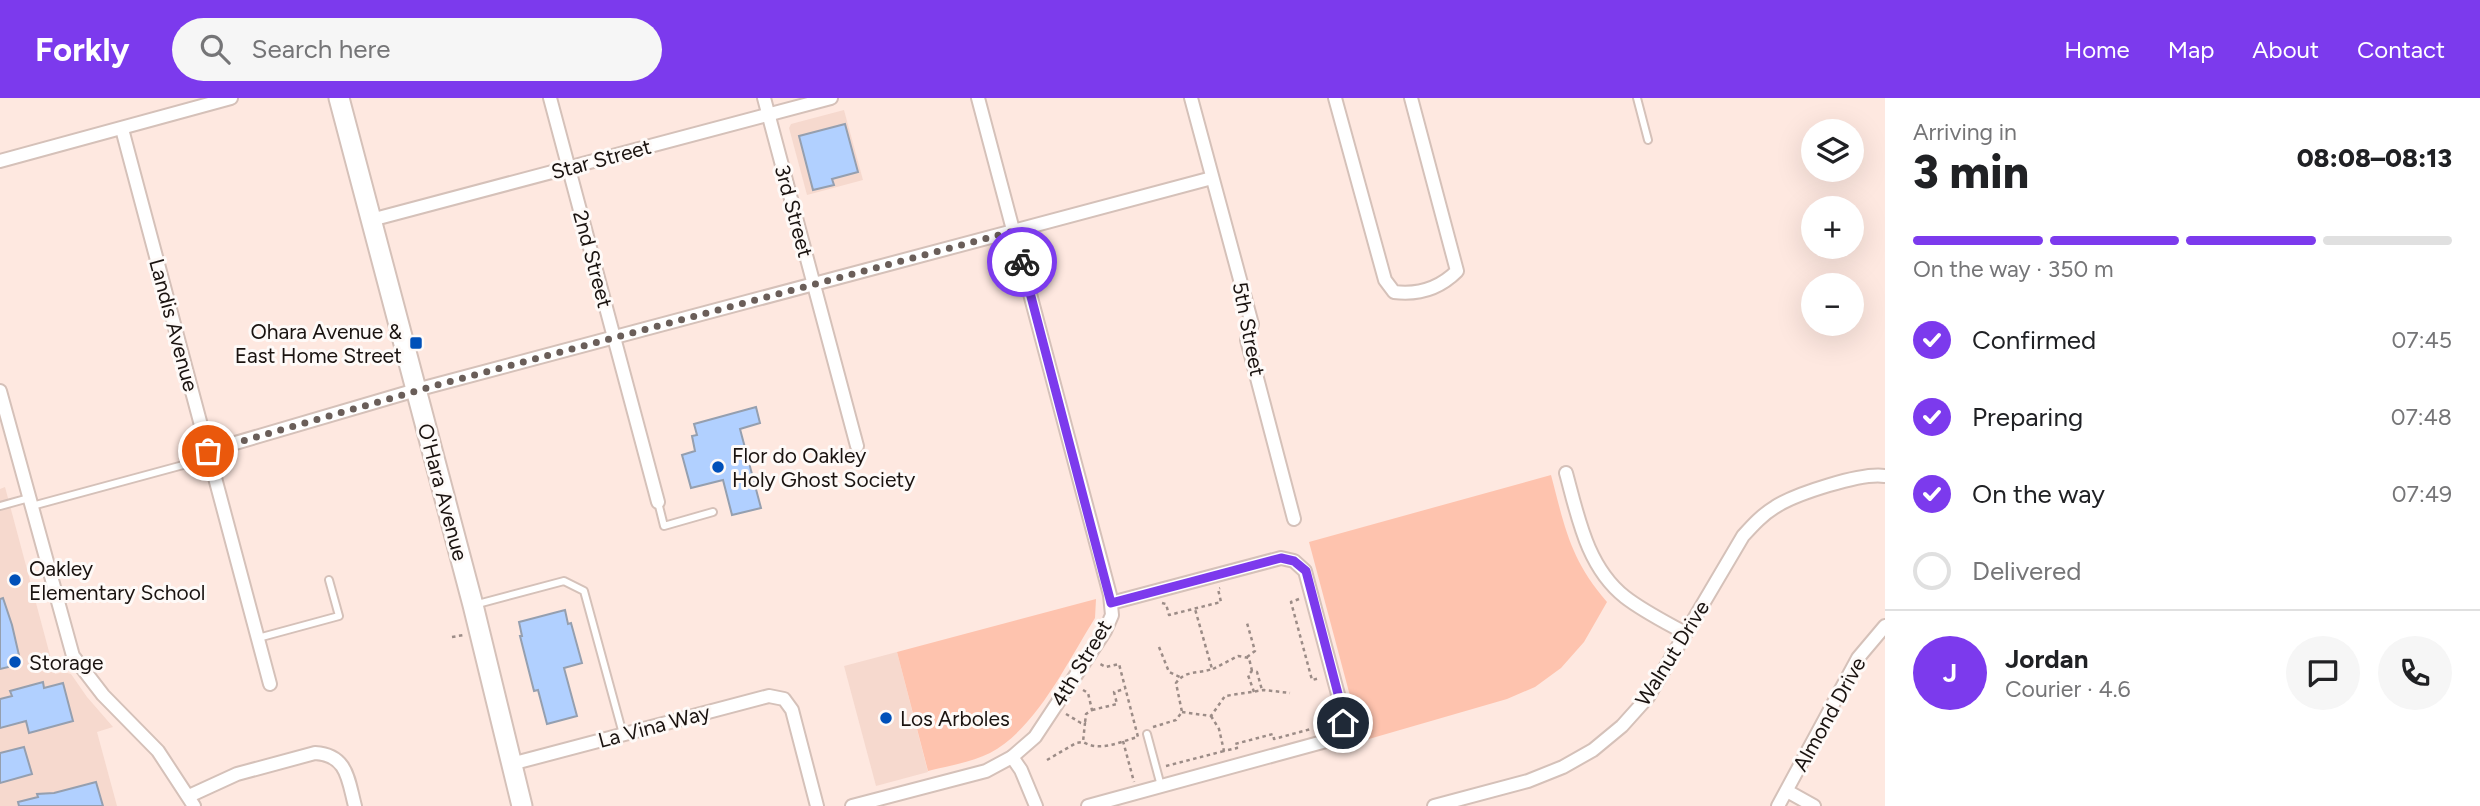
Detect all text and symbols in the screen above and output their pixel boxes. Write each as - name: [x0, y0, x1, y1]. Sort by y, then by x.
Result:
- search box: [172, 18, 662, 81]
- text: Forkly: [35, 30, 130, 69]
- icon: search: [196, 30, 234, 68]
- text: Search here: [252, 33, 390, 65]
- text: Home: [2064, 35, 2130, 64]
- text: Map: [2168, 35, 2214, 64]
- text: About: [2252, 35, 2319, 64]
- text: Contact: [2357, 35, 2445, 64]
- text: Arriving in: [1913, 118, 2017, 146]
- map controls: [1801, 119, 1864, 336]
- button: layers: [1801, 119, 1864, 182]
- street label: Star Street: [548, 134, 654, 184]
- text: 08:08–08:13: [2297, 142, 2452, 174]
- text: 3 min: [1913, 144, 2029, 200]
- street label: 3rd Street: [770, 162, 818, 260]
- button: +: [1801, 196, 1864, 259]
- street label: 2nd Street: [568, 208, 618, 310]
- courier: [987, 227, 1057, 297]
- icon: bike: [1003, 243, 1041, 281]
- text: On the way · 350 m: [1913, 255, 2114, 283]
- street label: Landis Avenue: [144, 256, 204, 394]
- button: −: [1801, 273, 1864, 336]
- street label: 5th Street: [1228, 280, 1270, 378]
- place label: Ohara Avenue & East Home Street: [235, 319, 402, 368]
- icon: check: [1913, 321, 1951, 359]
- text: Confirmed: [1972, 324, 2096, 356]
- text: 07:45: [2392, 326, 2452, 354]
- marker: Ohara Avenue & East Home Street: [408, 335, 424, 351]
- icon: check: [1913, 398, 1951, 436]
- text: Preparing: [1972, 401, 2083, 433]
- text: 07:48: [2391, 403, 2452, 431]
- pin: [178, 421, 238, 481]
- street label: O'Hara Avenue: [413, 421, 473, 563]
- icon: bag: [189, 432, 227, 470]
- place label: Flor do Oakley Holy Ghost Society: [732, 443, 915, 492]
- marker: Flor do Oakley Holy Ghost Society: [710, 459, 726, 475]
- icon: check: [1913, 475, 1951, 513]
- text: On the way: [1972, 478, 2105, 510]
- text: 07:49: [2392, 480, 2452, 508]
- text: Delivered: [1972, 555, 2081, 587]
- place label: Oakley Elementary School: [29, 556, 205, 605]
- marker: Oakley Elementary School: [7, 572, 23, 588]
- street label: Walnut Drive: [1630, 596, 1714, 710]
- street label: 4th Street: [1045, 615, 1117, 711]
- button: chat: [2286, 636, 2360, 710]
- button: phone: [2378, 636, 2452, 710]
- text: Jordan: [2005, 643, 2088, 675]
- place label: Storage: [29, 650, 104, 675]
- street label: Almond Drive: [1787, 653, 1871, 775]
- marker: Storage: [7, 654, 23, 670]
- text: J: [1943, 657, 1957, 689]
- text: Courier · 4.6: [2005, 675, 2131, 703]
- pin: [1313, 693, 1373, 753]
- street label: La Vina Way: [595, 699, 713, 753]
- icon: home: [1324, 704, 1362, 742]
- place label: Los Arboles: [900, 706, 1010, 731]
- marker: Los Arboles: [878, 710, 894, 726]

